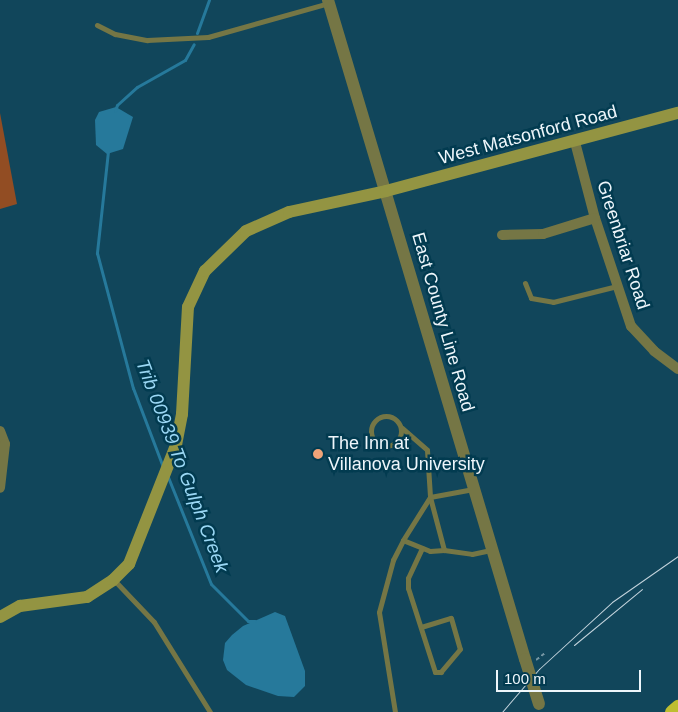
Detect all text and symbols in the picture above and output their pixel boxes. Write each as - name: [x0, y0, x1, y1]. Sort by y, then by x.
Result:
- street label: West Matsonford Road: [436, 101, 620, 169]
- street label: Greenbriar Road: [592, 178, 654, 312]
- street label: East County Line Road: [407, 230, 479, 414]
- water label: Trib 00939 To Gulph Creek: [131, 356, 233, 576]
- place label: The Inn at Villanova University: [328, 433, 485, 476]
- marker: The Inn at Villanova University: [312, 448, 324, 460]
- scale bar: [498, 660, 643, 692]
- text: 100 m: [504, 670, 546, 687]

